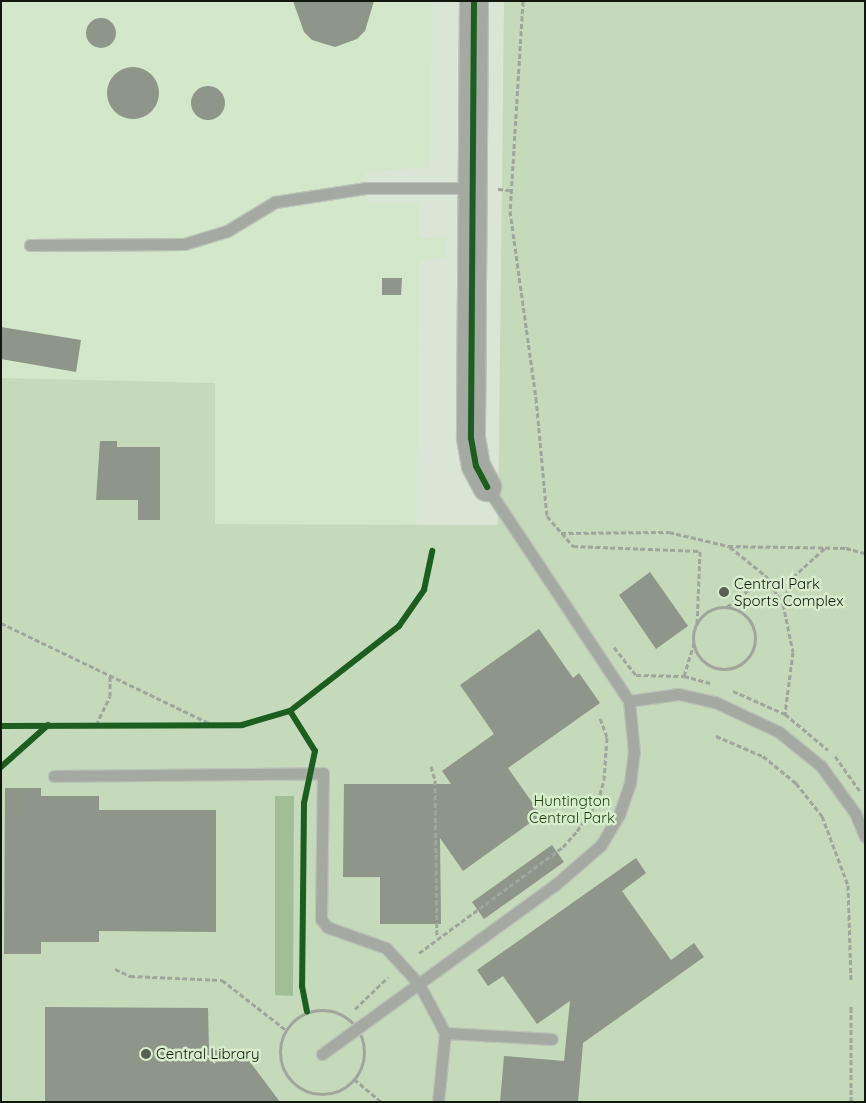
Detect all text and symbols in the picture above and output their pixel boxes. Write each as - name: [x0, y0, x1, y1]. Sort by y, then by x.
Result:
- place label: Central Park Sports Complex: [734, 574, 843, 609]
- marker: Central Park Sports Complex: [718, 586, 730, 598]
- park label: Huntington Central Park: [529, 791, 615, 826]
- place label: Central Library: [156, 1045, 260, 1063]
- marker: Central Library: [140, 1048, 152, 1060]

